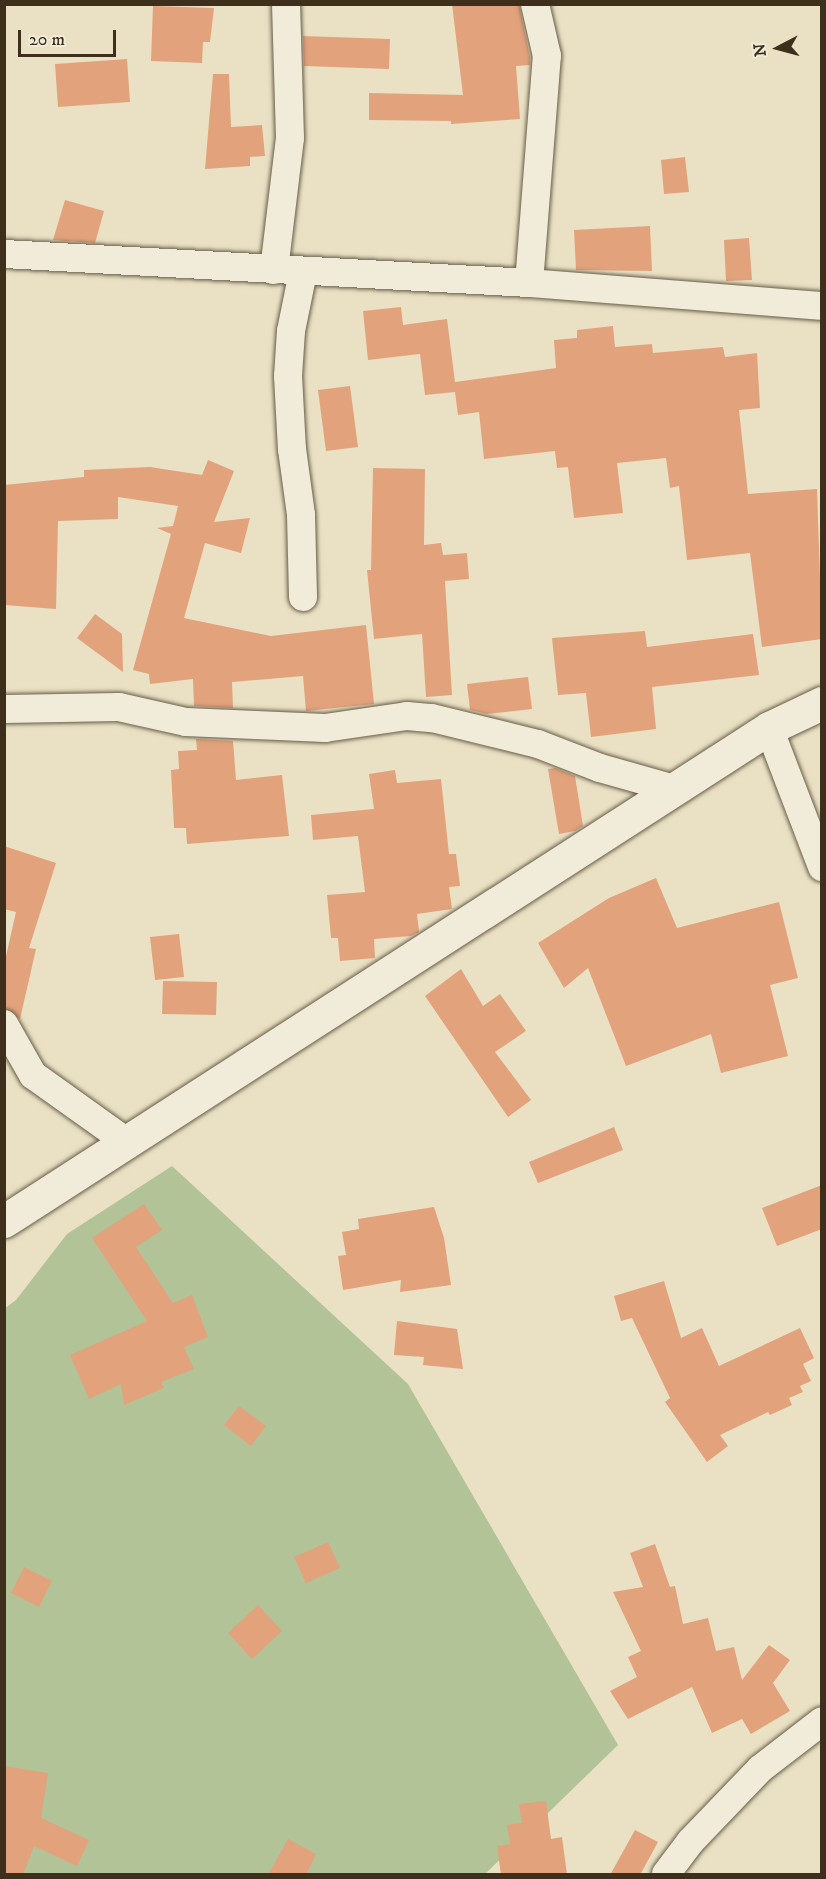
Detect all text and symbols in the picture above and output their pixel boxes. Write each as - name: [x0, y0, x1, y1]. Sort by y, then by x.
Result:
- scale bar: [21, 18, 118, 56]
- north arrow: [748, 18, 808, 78]
- text: 20 m: [29, 29, 65, 51]
- text: N: [749, 42, 771, 57]

